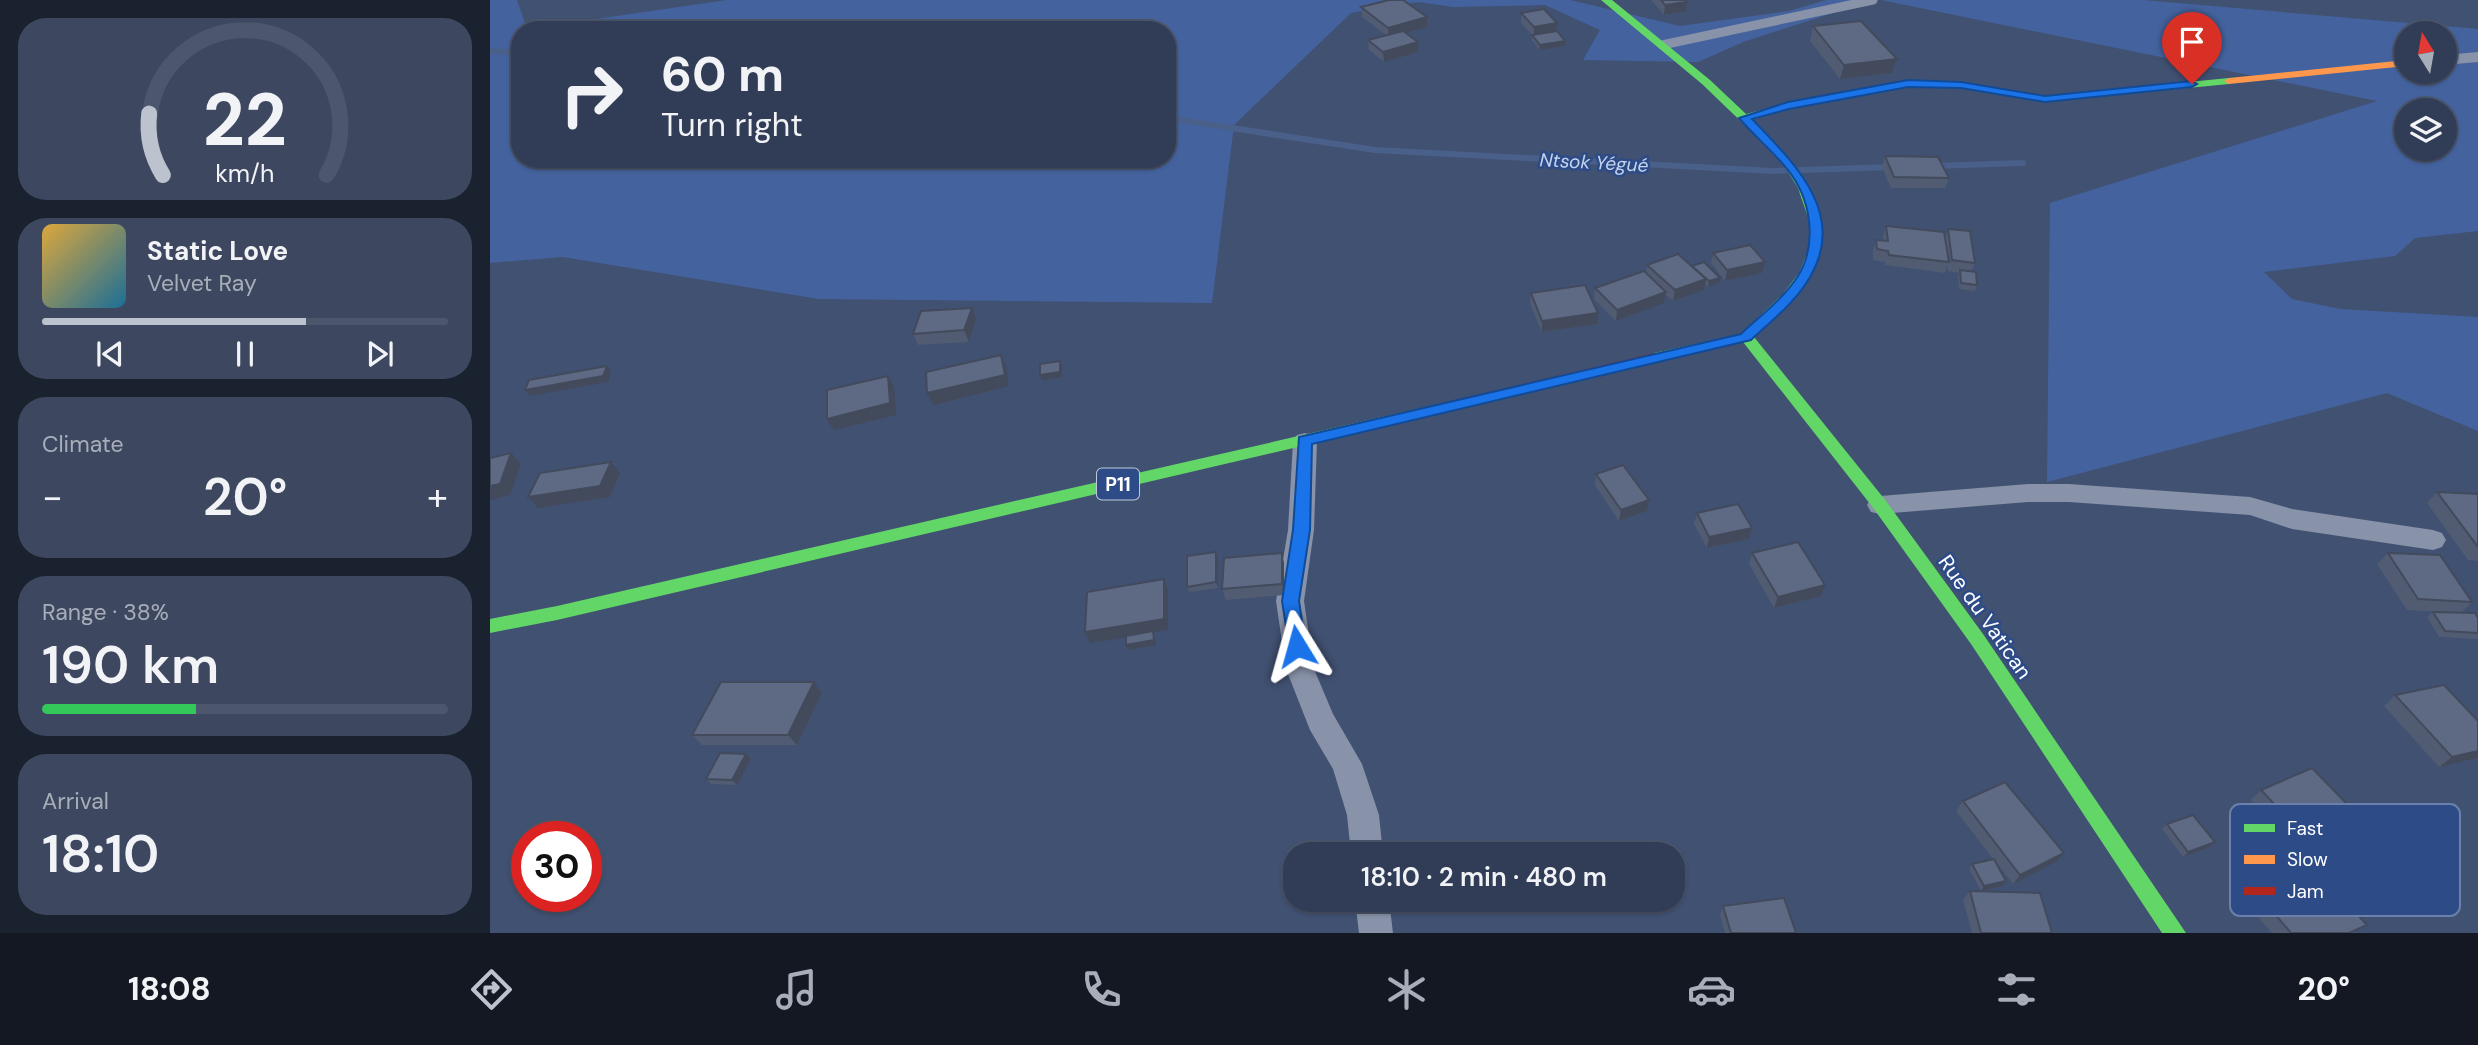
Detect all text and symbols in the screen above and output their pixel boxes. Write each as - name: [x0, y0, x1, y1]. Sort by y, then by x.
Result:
- pin: [2162, 12.0, 2222, 84]
- north arrow: [2394, 21, 2457, 84]
- map controls: [2394, 21, 2457, 161]
- icon: arrive: [2173, 23, 2211, 61]
- text: 60 m: [661, 42, 784, 106]
- icon: right: [546, 49, 637, 140]
- text: 22: [203, 73, 287, 168]
- button: layers: [2394, 98, 2457, 161]
- text: Turn right: [661, 104, 803, 146]
- water label: Ntsok Yégué: [1539, 147, 1649, 178]
- text: km/h: [215, 157, 275, 190]
- text: Static Love: [147, 234, 288, 268]
- text: Velvet Ray: [147, 268, 257, 298]
- icon: previous: [91, 335, 129, 373]
- icon: pause: [226, 335, 264, 373]
- icon: next: [361, 335, 399, 373]
- text: Climate: [42, 429, 124, 459]
- text: 20°: [203, 463, 287, 531]
- road number: P11: [1097, 468, 1139, 499]
- text: −: [42, 472, 63, 522]
- text: +: [427, 472, 448, 522]
- street label: Rue du Vatican: [1932, 549, 2038, 685]
- text: Range · 38%: [42, 597, 169, 627]
- position arrow: [1260, 609, 1334, 683]
- text: 190 km: [42, 631, 219, 699]
- text: Arrival: [42, 786, 109, 816]
- legend: [2230, 804, 2460, 916]
- text: Fast: [2287, 816, 2323, 841]
- text: 18:10: [42, 820, 159, 888]
- speed limit sign: 30: [511, 821, 602, 912]
- text: Slow: [2287, 847, 2328, 872]
- text: 18:10 · 2 min · 480 m: [1361, 860, 1607, 894]
- text: Jam: [2287, 879, 2324, 904]
- icon: directions: [467, 965, 516, 1014]
- icon: music: [772, 965, 821, 1014]
- icon: phone: [1077, 965, 1126, 1014]
- icon: climate: [1382, 965, 1431, 1014]
- icon: car: [1687, 965, 1736, 1014]
- icon: filters: [1992, 965, 2041, 1014]
- text: 18:08: [128, 968, 211, 1010]
- text: 20°: [2297, 968, 2350, 1010]

